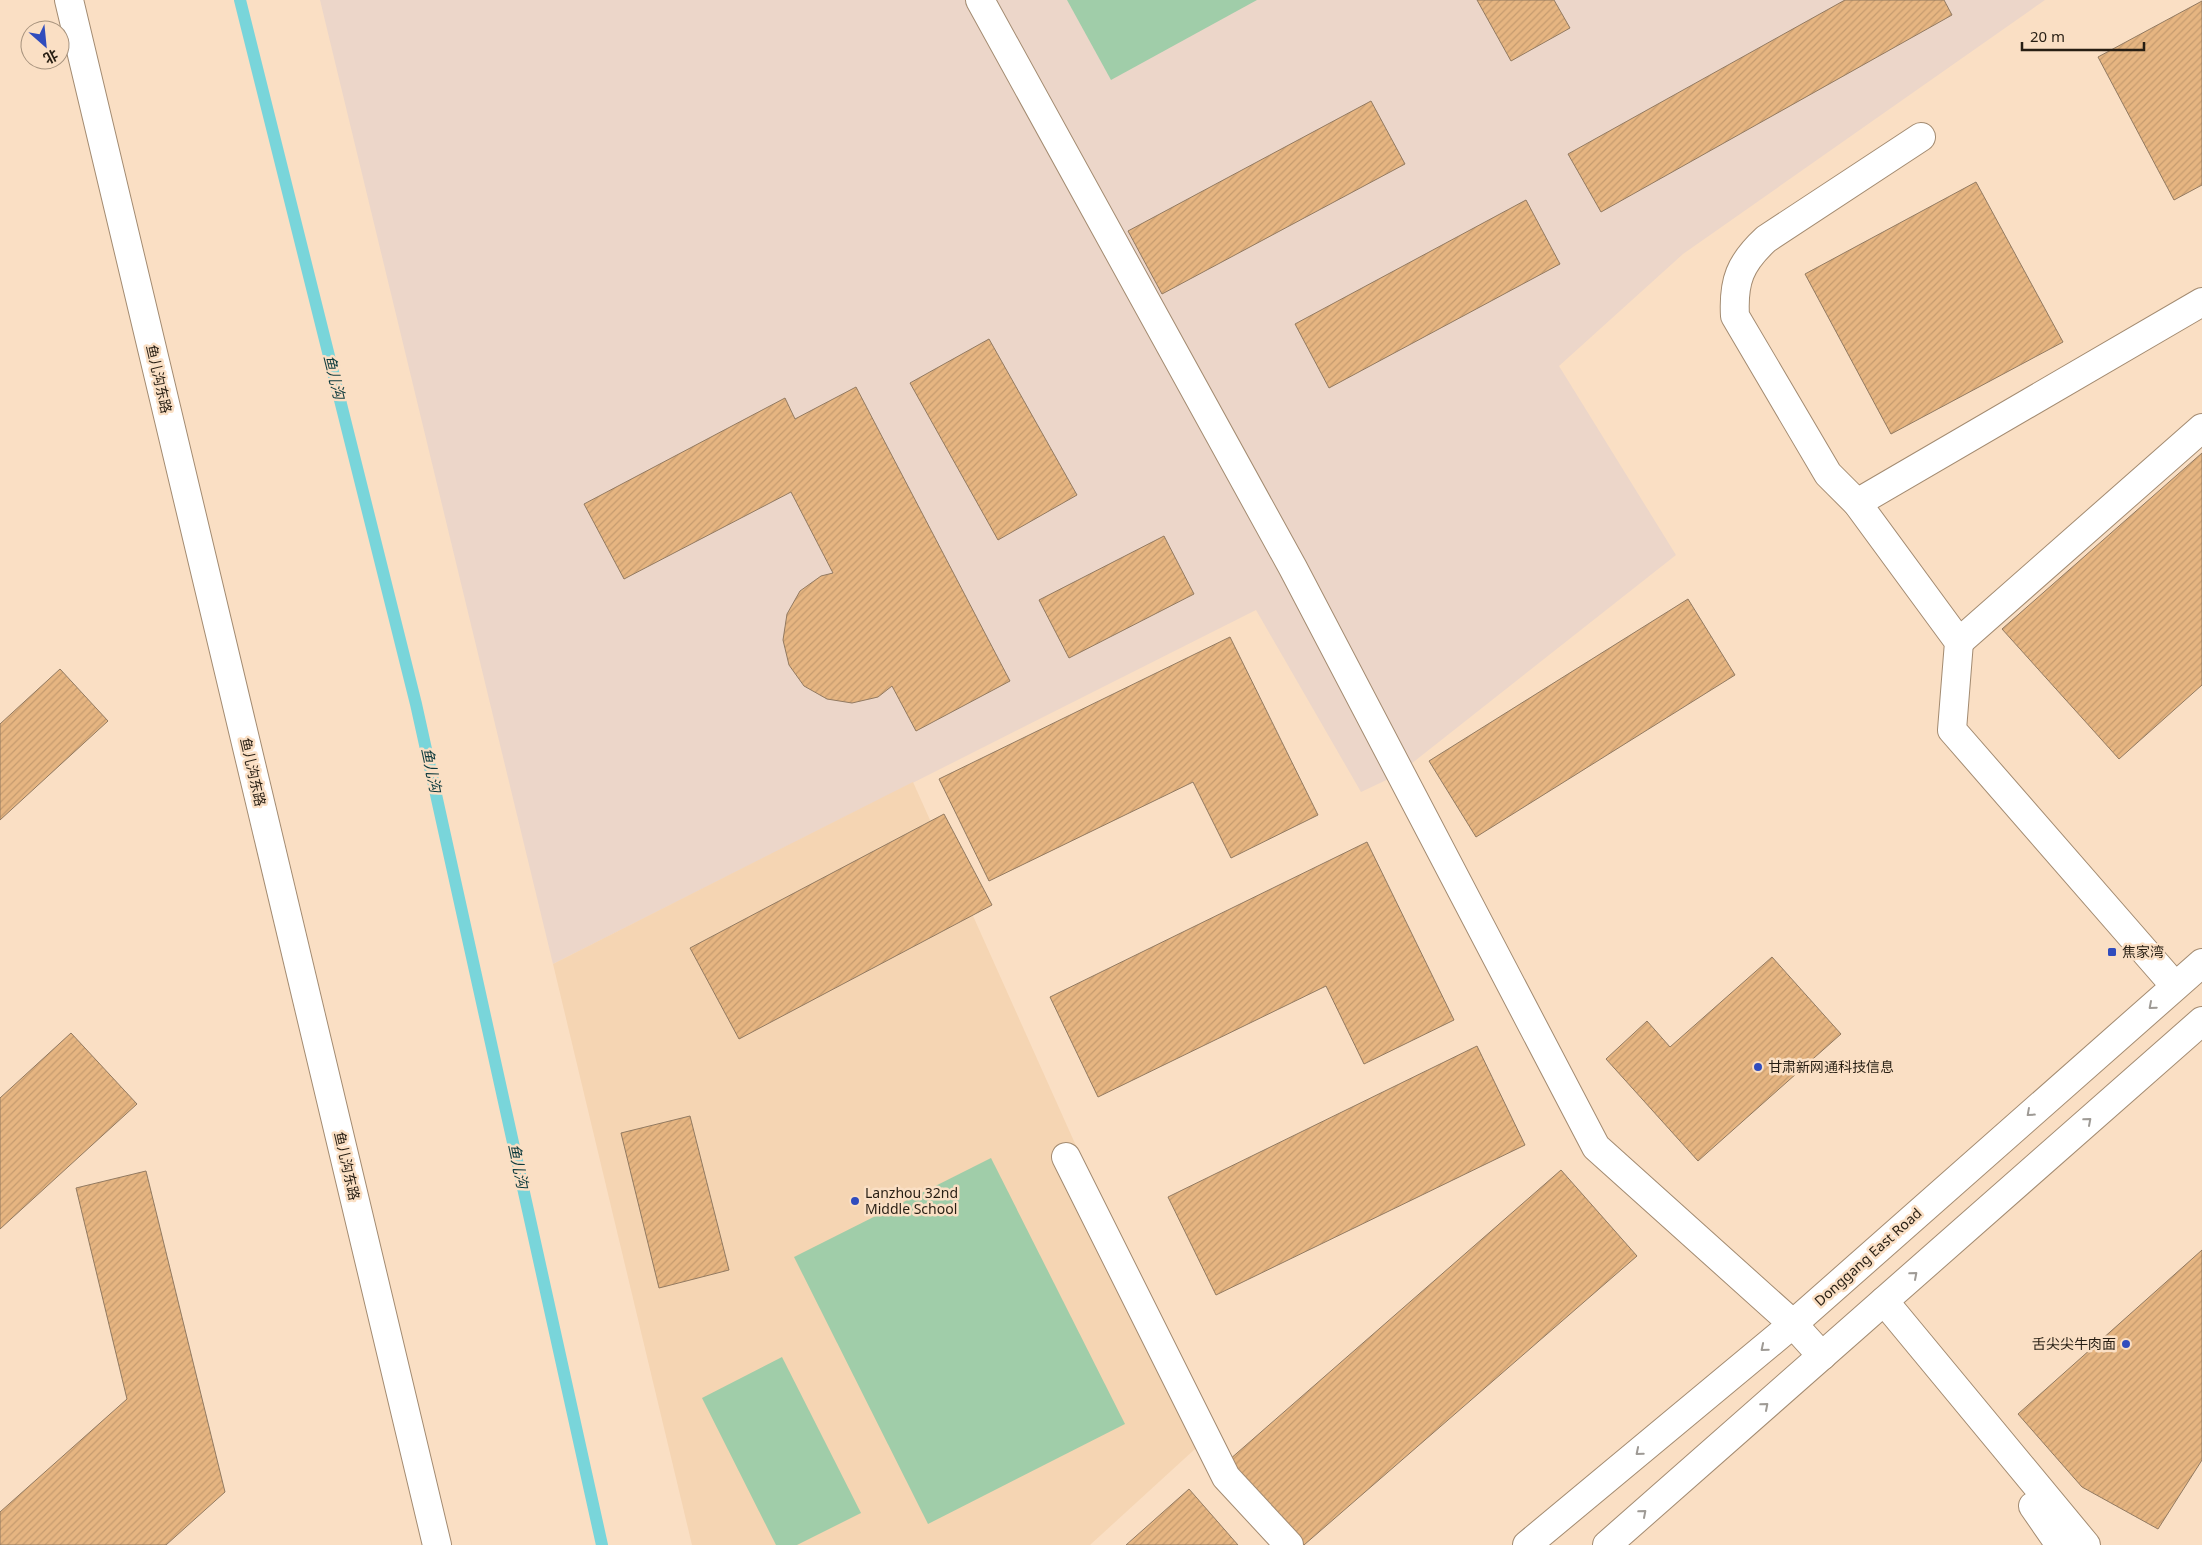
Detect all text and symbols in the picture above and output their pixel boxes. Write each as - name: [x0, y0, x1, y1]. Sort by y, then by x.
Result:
- north arrow: [20, 20, 70, 70]
- scale bar: [2022, 20, 2144, 52]
- text: 20 m: [2030, 26, 2065, 46]
- text: 北: [41, 45, 62, 69]
- street label: 鱼儿沟东路: [142, 343, 177, 415]
- water label: 鱼儿沟: [320, 352, 351, 403]
- street label: 鱼儿沟东路: [236, 736, 271, 808]
- water label: 鱼儿沟: [418, 746, 447, 796]
- place label: 焦家湾: [2122, 942, 2164, 961]
- marker: 焦家湾: [2106, 946, 2118, 958]
- one-way arrow: [2149, 1001, 2158, 1010]
- place label: 甘肃新网通科技信息: [1768, 1057, 1894, 1076]
- marker: 甘肃新网通科技信息: [1752, 1061, 1764, 1073]
- one-way arrow: [2026, 1107, 2035, 1116]
- one-way arrow: [2082, 1118, 2091, 1127]
- street label: 鱼儿沟东路: [330, 1130, 365, 1202]
- water label: 鱼儿沟: [505, 1142, 534, 1192]
- place label: Lanzhou 32nd Middle School: [865, 1183, 958, 1218]
- marker: Lanzhou 32nd Middle School: [849, 1195, 861, 1207]
- street label: Donggang East Road: [1810, 1203, 1925, 1310]
- one-way arrow: [1908, 1272, 1917, 1281]
- place label: 舌尖尖牛肉面: [2032, 1334, 2116, 1353]
- marker: 舌尖尖牛肉面: [2120, 1338, 2132, 1350]
- one-way arrow: [1760, 1343, 1769, 1352]
- one-way arrow: [1760, 1402, 1769, 1411]
- one-way arrow: [1636, 1447, 1645, 1455]
- one-way arrow: [1638, 1510, 1647, 1519]

